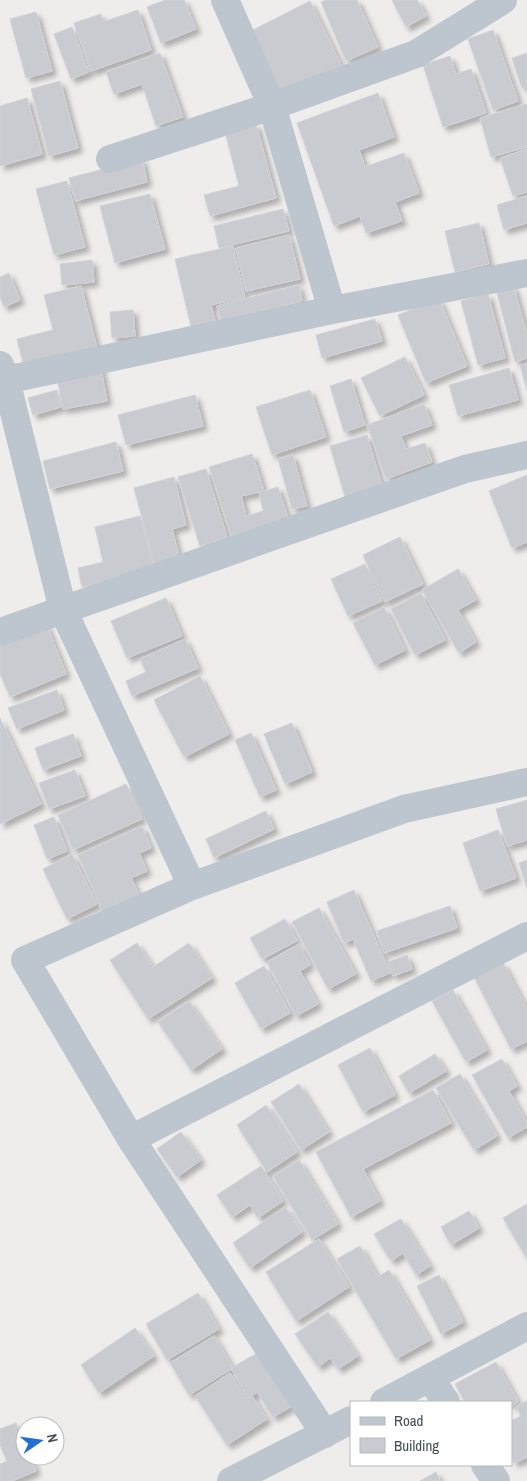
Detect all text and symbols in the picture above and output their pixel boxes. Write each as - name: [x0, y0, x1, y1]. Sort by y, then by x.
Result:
- legend: [350, 1401, 512, 1466]
- text: Road: [394, 1410, 423, 1431]
- north arrow: [15, 1416, 65, 1466]
- text: N: [43, 1432, 62, 1444]
- text: Building: [394, 1435, 439, 1456]

